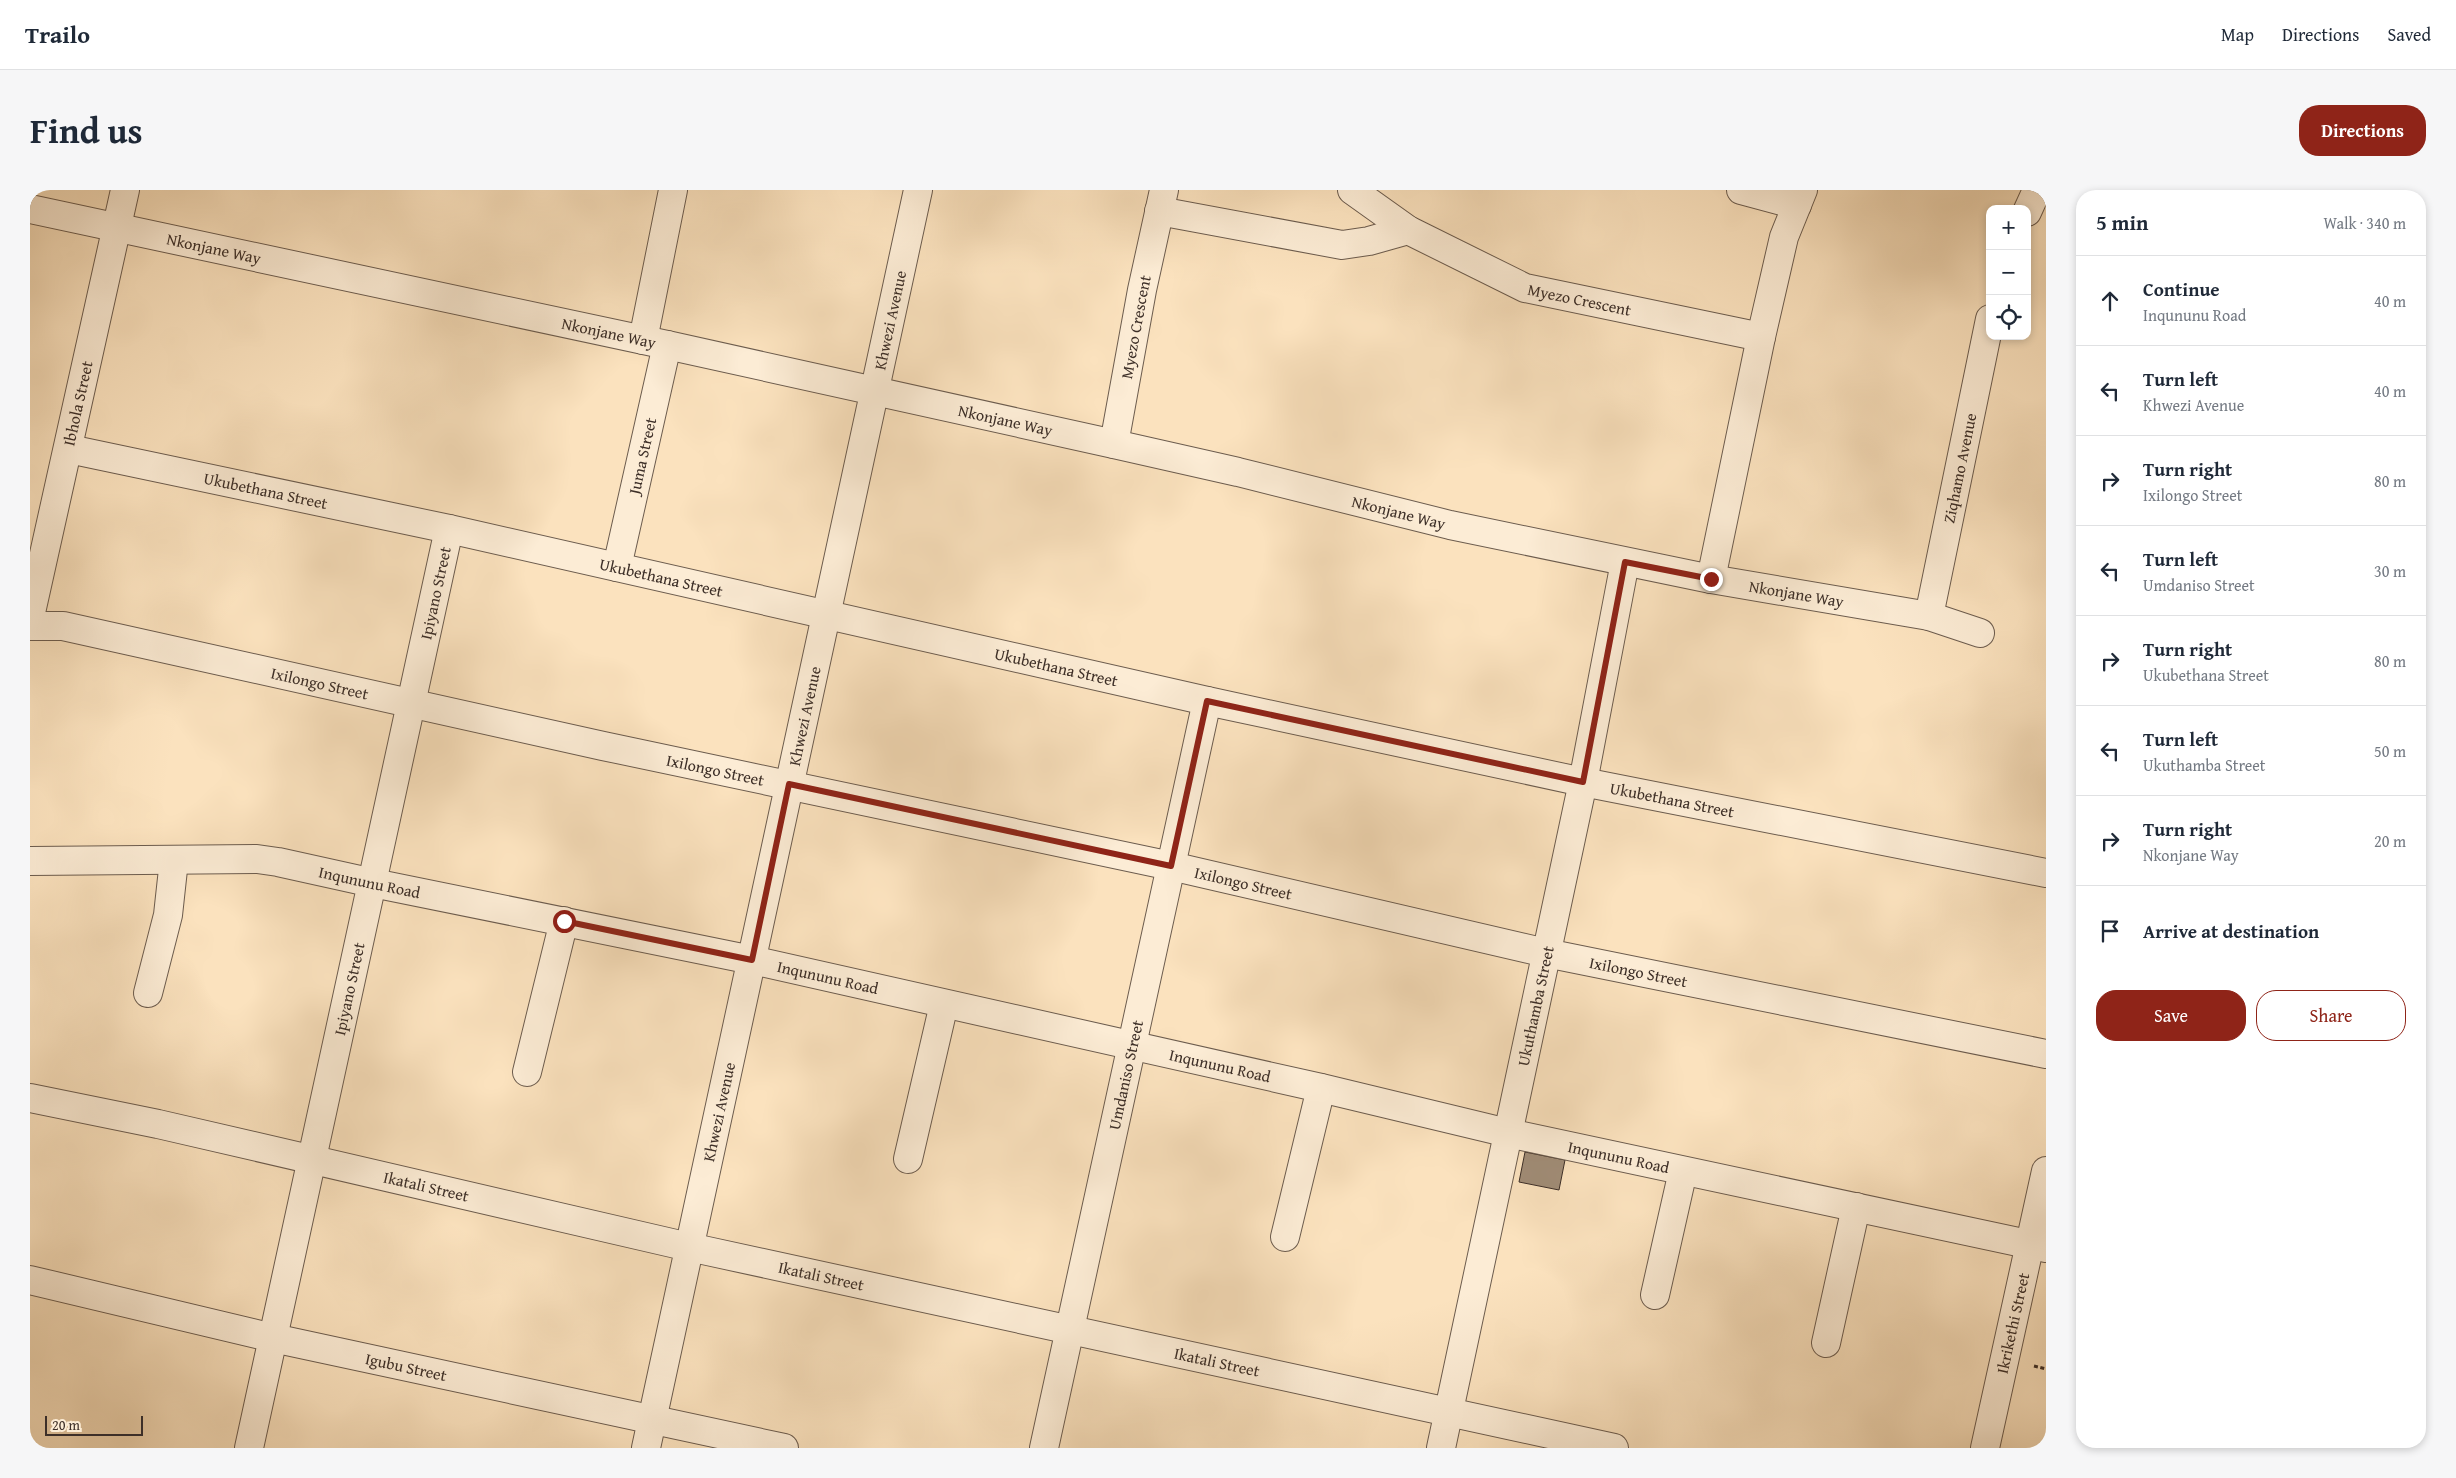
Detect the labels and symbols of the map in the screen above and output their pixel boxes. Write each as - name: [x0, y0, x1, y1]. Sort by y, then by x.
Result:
- street label: Nkonjane Way: [164, 227, 263, 270]
- street label: Khwezi Avenue: [867, 268, 912, 372]
- street label: Myezo Crescent: [1114, 272, 1157, 381]
- street label: Myezo Crescent: [1525, 277, 1634, 322]
- street label: Nkonjane Way: [560, 311, 658, 354]
- street label: Ibhola Street: [56, 358, 99, 448]
- street label: Nkonjane Way: [956, 398, 1055, 442]
- street label: Ziqhamo Avenue: [1936, 411, 1982, 525]
- street label: Juma Street: [621, 415, 662, 499]
- street label: Ukubethana Street: [202, 466, 330, 515]
- street label: Nkonjane Way: [1349, 489, 1448, 535]
- street label: Ipiyano Street: [413, 544, 457, 642]
- street label: Ukubethana Street: [597, 552, 726, 603]
- route end: [1700, 568, 1723, 591]
- street label: Nkonjane Way: [1747, 574, 1846, 613]
- street label: Ukubethana Street: [992, 641, 1121, 693]
- street label: Ixilongo Street: [269, 661, 371, 706]
- street label: Khwezi Avenue: [782, 664, 827, 768]
- street label: Ixilongo Street: [664, 748, 767, 792]
- street label: Ukubethana Street: [1608, 776, 1737, 823]
- street label: Inqununu Road: [317, 859, 423, 904]
- street label: Ixilongo Street: [1192, 860, 1295, 906]
- route start: [553, 910, 576, 933]
- street label: Ipiyano Street: [327, 940, 371, 1037]
- street label: Ukuthamba Street: [1511, 943, 1560, 1068]
- street label: Ixilongo Street: [1587, 950, 1690, 993]
- street label: Inqununu Road: [775, 954, 881, 1000]
- street label: Umdaniso Street: [1102, 1017, 1149, 1132]
- street label: Inqununu Road: [1167, 1042, 1274, 1088]
- street label: Khwezi Avenue: [696, 1060, 741, 1164]
- street label: Inqununu Road: [1566, 1134, 1672, 1179]
- street label: Ikatali Street: [381, 1165, 472, 1208]
- street label: Ikatali Street: [776, 1255, 867, 1297]
- street label: Ikrikethi Street: [1990, 1270, 2035, 1376]
- street label: Ikatali Street: [1172, 1341, 1262, 1383]
- street label: Igubu Street: [363, 1346, 449, 1387]
- scale bar: [45, 1413, 142, 1436]

